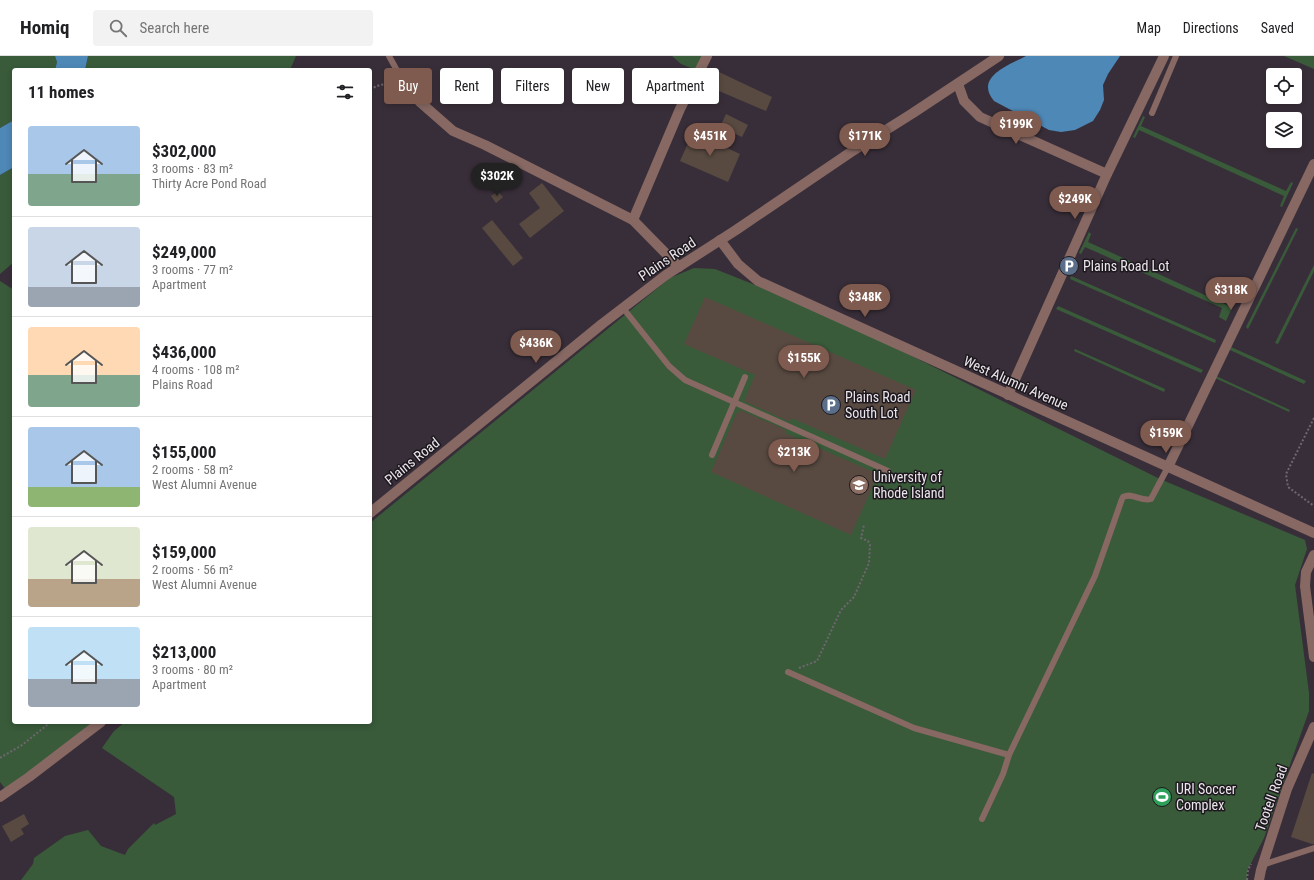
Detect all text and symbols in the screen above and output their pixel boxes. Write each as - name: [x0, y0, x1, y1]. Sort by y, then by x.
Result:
- search box: [93, 10, 373, 46]
- text: Homiq: [20, 16, 69, 39]
- icon: search: [107, 17, 129, 39]
- text: Search here: [139, 19, 209, 37]
- text: Map: [1137, 20, 1161, 36]
- text: Directions: [1183, 20, 1239, 36]
- text: Saved: [1261, 20, 1294, 36]
- chip: Buy: [384, 68, 432, 104]
- chip: Rent: [440, 68, 493, 104]
- chip: Filters: [501, 68, 564, 104]
- chip: New: [572, 68, 624, 104]
- chip: Apartment: [632, 68, 719, 104]
- map controls: [1266, 68, 1302, 148]
- button: locate: [1266, 68, 1302, 104]
- icon: filters: [334, 81, 356, 103]
- text: 11 homes: [28, 82, 94, 102]
- pin: $199K: [988, 111, 1044, 145]
- button: layers: [1266, 112, 1302, 148]
- text: $199K: [999, 116, 1033, 131]
- pin: $451K: [682, 123, 738, 157]
- pin: $171K: [837, 123, 893, 157]
- text: $451K: [693, 128, 727, 143]
- text: $171K: [848, 128, 882, 143]
- text: $302,000: [152, 141, 216, 161]
- icon: home: [60, 142, 108, 190]
- text: 3 rooms · 83 m²: [152, 161, 233, 176]
- pin: $302K: [469, 163, 525, 197]
- text: $302K: [480, 168, 514, 183]
- text: Thirty Acre Pond Road: [152, 176, 266, 191]
- pin: $249K: [1047, 186, 1103, 220]
- text: $249K: [1058, 191, 1092, 206]
- street label: Plains Road: [635, 234, 699, 284]
- text: $249,000: [152, 242, 216, 262]
- icon: home: [60, 243, 108, 291]
- parking icon: Plains Road Lot: [1058, 255, 1080, 277]
- place label: Plains Road Lot: [1083, 258, 1169, 274]
- text: 3 rooms · 77 m²: [152, 262, 233, 277]
- text: Apartment: [152, 277, 206, 292]
- pin: $318K: [1203, 277, 1259, 311]
- text: $318K: [1214, 282, 1248, 297]
- pin: $348K: [837, 284, 893, 318]
- text: $348K: [848, 289, 882, 304]
- pin: $436K: [508, 330, 564, 364]
- text: $436K: [519, 335, 553, 350]
- text: $436,000: [152, 342, 216, 362]
- icon: home: [60, 343, 108, 391]
- pin: $155K: [776, 345, 832, 379]
- text: $155K: [787, 350, 821, 365]
- street label: West Alumni Avenue: [961, 353, 1071, 413]
- text: 4 rooms · 108 m²: [152, 362, 239, 377]
- text: Plains Road: [152, 377, 213, 392]
- place label: Plains Road South Lot: [845, 389, 910, 421]
- parking icon: Plains Road South Lot: [820, 394, 842, 416]
- pin: $159K: [1138, 420, 1194, 454]
- text: $159K: [1149, 425, 1183, 440]
- street label: Plains Road: [382, 434, 442, 488]
- pin: $213K: [766, 439, 822, 473]
- text: $155,000: [152, 442, 216, 462]
- icon: home: [60, 443, 108, 491]
- text: $213K: [777, 444, 811, 459]
- text: 2 rooms · 58 m²: [152, 462, 233, 477]
- place label: University of Rhode Island: [873, 469, 944, 501]
- school or university icon: University of Rhode Island: [848, 474, 870, 496]
- text: West Alumni Avenue: [152, 477, 257, 492]
- text: $159,000: [152, 542, 216, 562]
- icon: home: [60, 543, 108, 591]
- text: 2 rooms · 56 m²: [152, 562, 233, 577]
- text: West Alumni Avenue: [152, 577, 257, 592]
- text: $213,000: [152, 642, 216, 662]
- icon: home: [60, 643, 108, 691]
- text: 3 rooms · 80 m²: [152, 662, 233, 677]
- text: Apartment: [152, 677, 206, 692]
- street label: Tootell Road: [1252, 763, 1290, 833]
- place label: URI Soccer Complex: [1176, 781, 1236, 813]
- sports icon: URI Soccer Complex: [1151, 786, 1173, 808]

